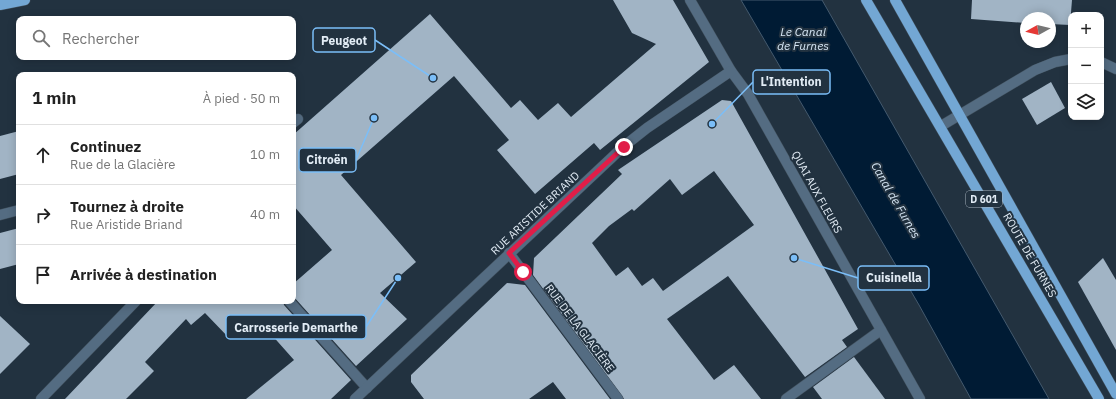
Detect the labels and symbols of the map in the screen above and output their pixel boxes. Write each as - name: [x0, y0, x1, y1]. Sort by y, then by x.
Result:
- north arrow: [1020, 12, 1056, 48]
- water label: Le Canal de Furnes: [777, 24, 829, 53]
- callout: Peugeot: [313, 28, 375, 52]
- text: Peugeot: [321, 33, 367, 48]
- callout: L'Intention: [753, 70, 830, 94]
- text: L'Intention: [760, 74, 822, 89]
- route end: [615, 138, 633, 156]
- callout: Citroën: [299, 148, 356, 172]
- street label: QUAI AUX FLEURS: [789, 148, 845, 236]
- text: Citroën: [306, 152, 348, 167]
- water label: Canal de Furnes: [868, 159, 924, 241]
- street label: RUE ARISTIDE BRIAND: [488, 168, 582, 258]
- road number: D 601: [966, 191, 1002, 207]
- street label: ROUTE DE FURNES: [1000, 210, 1060, 300]
- route start: [514, 263, 532, 281]
- callout: Cuisinella: [858, 266, 929, 290]
- text: Cuisinella: [866, 270, 922, 285]
- street label: RUE DE LA GLACIÈRE: [542, 281, 618, 375]
- callout: Carrosserie Demarthe: [226, 315, 366, 339]
- text: Carrosserie Demarthe: [234, 320, 358, 335]

